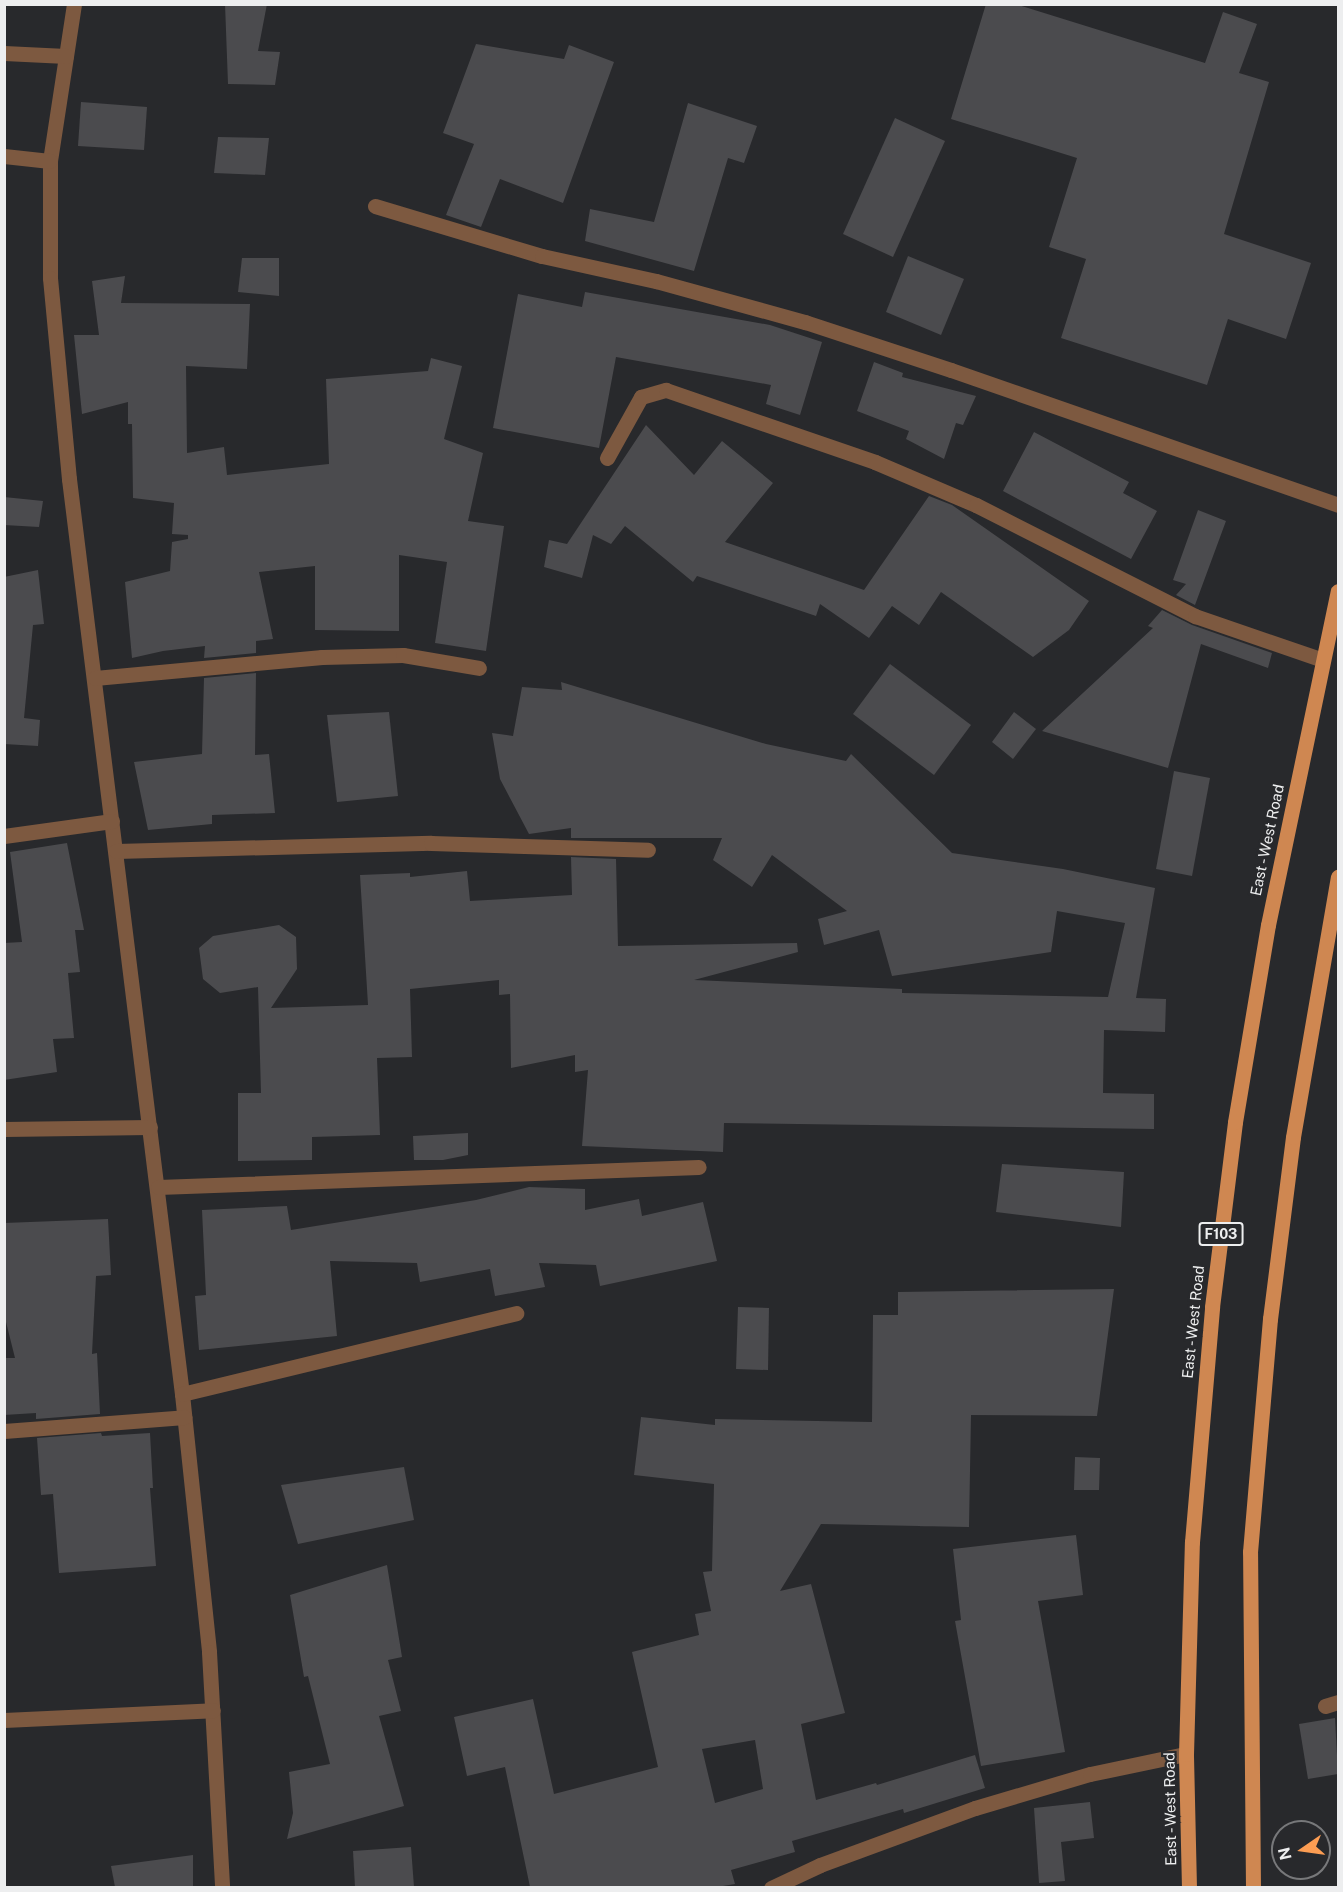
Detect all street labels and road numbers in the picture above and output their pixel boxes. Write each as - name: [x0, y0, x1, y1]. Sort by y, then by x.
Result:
- street label: East - West Road: [1246, 780, 1288, 900]
- road number: F103: [1198, 1223, 1244, 1245]
- street label: East - West Road: [1178, 1262, 1208, 1382]
- street label: East - West Road: [1160, 1750, 1180, 1868]

